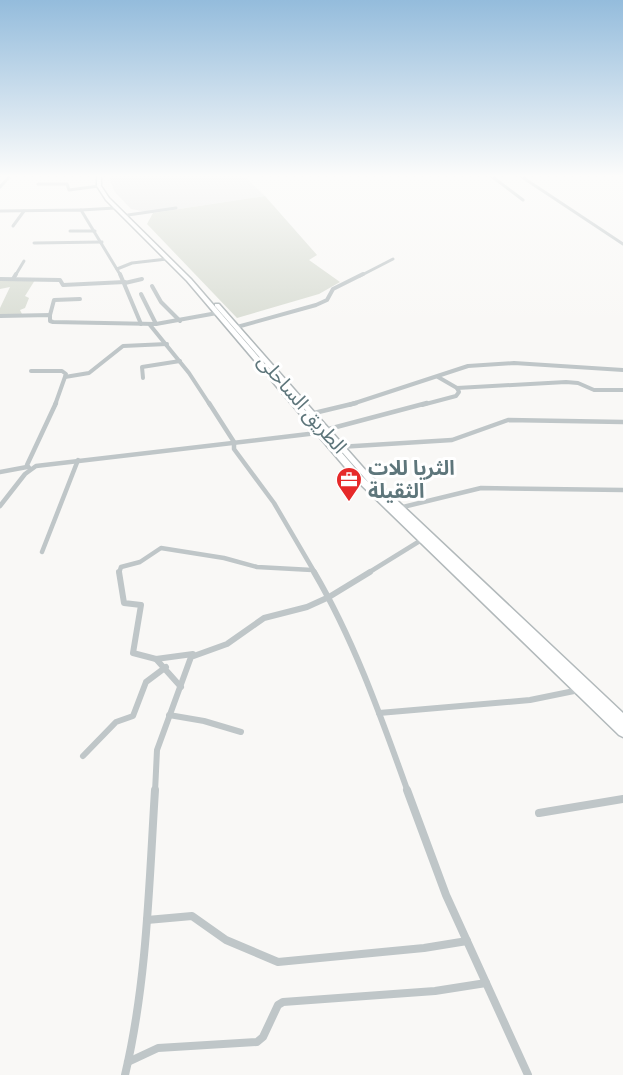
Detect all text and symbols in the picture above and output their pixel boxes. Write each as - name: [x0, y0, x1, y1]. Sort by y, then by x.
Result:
- street label: الطريق الساحلى: [252, 350, 351, 459]
- place label: الثريا للات الثقيلة: [368, 457, 455, 503]
- office icon: الثريا للات الثقيلة: [334, 465, 364, 503]

